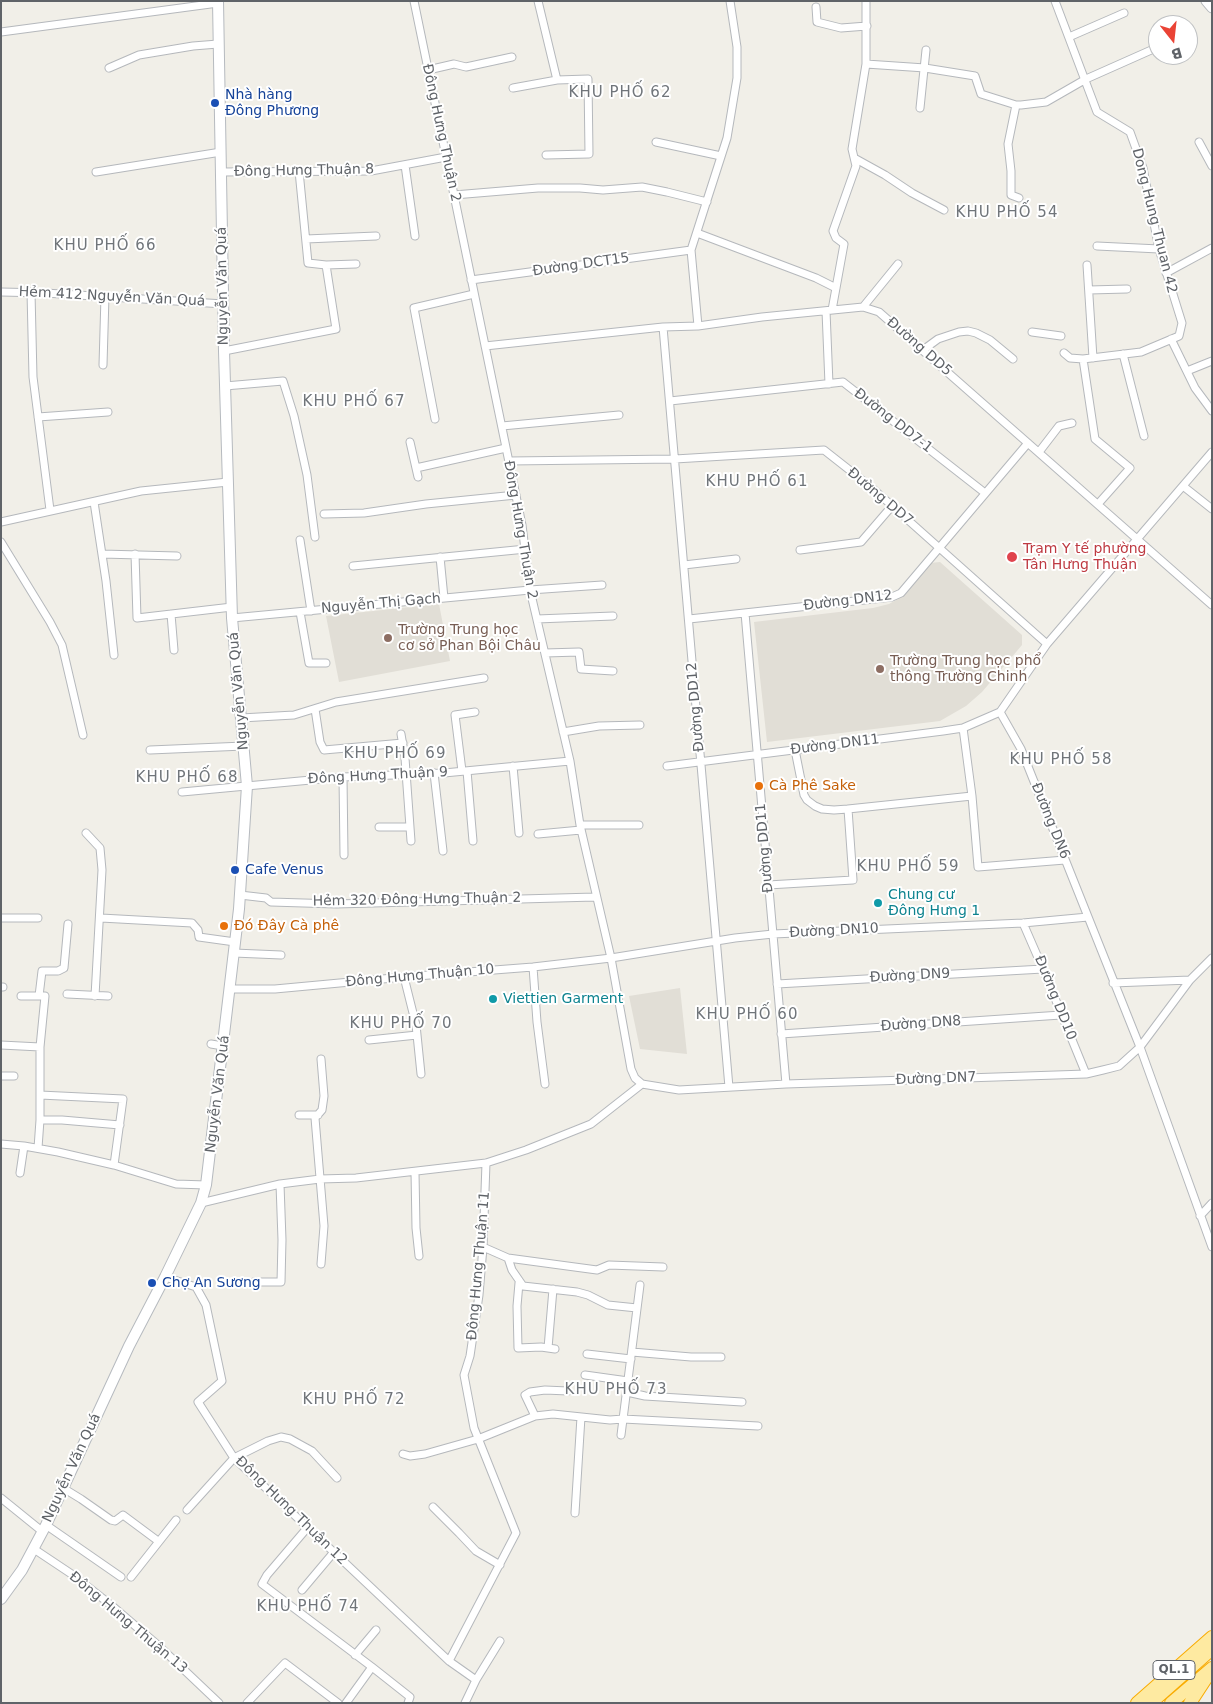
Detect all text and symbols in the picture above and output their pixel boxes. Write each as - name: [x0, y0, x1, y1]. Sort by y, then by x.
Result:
- north arrow: [1148, 15, 1198, 65]
- text: B: [1170, 44, 1184, 63]
- street label: Đông Hưng Thuận 2: [418, 63, 464, 203]
- district label: KHU PHỐ 62: [567, 84, 673, 102]
- place label: Nhà hàng Đông Phương: [225, 87, 319, 120]
- marker: Nhà hàng Đông Phương: [209, 97, 221, 109]
- street label: Dong Hung Thuan 42: [1128, 147, 1180, 295]
- street label: Đông Hưng Thuận 8: [234, 161, 374, 181]
- district label: KHU PHỐ 54: [954, 204, 1060, 222]
- street label: Nguyễn Văn Quá: [214, 227, 232, 345]
- district label: KHU PHỐ 66: [52, 237, 158, 255]
- street label: Đường DCT15: [532, 250, 630, 280]
- street label: Hẻm 412 Nguyễn Văn Quá: [18, 284, 206, 310]
- street label: Đường DD5: [883, 314, 955, 380]
- street label: Đường DD7-1: [850, 385, 936, 457]
- district label: KHU PHỐ 67: [301, 393, 407, 411]
- street label: Đông Hưng Thuận 2: [500, 459, 540, 601]
- street label: Đường DD7: [844, 465, 916, 529]
- district label: KHU PHỐ 61: [704, 473, 810, 491]
- place label: Trạm Y tế phường Tân Hưng Thuận: [1023, 541, 1146, 574]
- marker: Trạm Y tế phường Tân Hưng Thuận: [1005, 550, 1019, 564]
- street label: Đường DN12: [803, 587, 893, 615]
- street label: Nguyễn Thị Gạch: [320, 590, 442, 618]
- place label: Trường Trung học cơ sở Phan Bội Châu: [398, 622, 541, 654]
- street label: Nguyễn Văn Quá: [225, 631, 253, 751]
- marker: Trường Trung học cơ sở Phan Bội Châu: [382, 632, 394, 644]
- place label: Trường Trung học phổ thông Trường Chinh: [890, 653, 1041, 686]
- street label: Đường DD12: [684, 662, 708, 752]
- marker: Trường Trung học phổ thông Trường Chinh: [874, 663, 886, 675]
- street label: Đường DN11: [790, 731, 880, 759]
- district label: KHU PHỐ 69: [342, 745, 448, 763]
- district label: KHU PHỐ 58: [1008, 751, 1114, 769]
- street label: Đông Hưng Thuận 9: [307, 764, 449, 788]
- district label: KHU PHỐ 68: [134, 769, 240, 787]
- place label: Cà Phê Sake: [769, 778, 856, 794]
- marker: Cà Phê Sake: [753, 780, 765, 792]
- street label: Đường DN6: [1027, 780, 1073, 862]
- street label: Đường DD11: [753, 803, 777, 893]
- district label: KHU PHỐ 59: [855, 858, 961, 876]
- place label: Cafe Venus: [245, 862, 323, 878]
- marker: Cafe Venus: [229, 864, 241, 876]
- place label: Chung cư Đông Hưng 1: [888, 887, 980, 920]
- street label: Hẻm 320 Đông Hưng Thuận 2: [312, 890, 522, 910]
- marker: Chung cư Đông Hưng 1: [872, 897, 884, 909]
- place label: Đó Đây Cà phê: [234, 918, 339, 934]
- marker: Đó Đây Cà phê: [218, 920, 230, 932]
- street label: Đường DN10: [789, 920, 879, 942]
- street label: Đường DD10: [1030, 953, 1080, 1043]
- street label: Đông Hưng Thuận 10: [345, 961, 495, 991]
- street label: Đường DN9: [869, 966, 951, 986]
- place label: Viettien Garment: [503, 991, 623, 1007]
- marker: Viettien Garment: [487, 993, 499, 1005]
- district label: KHU PHỐ 60: [694, 1006, 800, 1024]
- street label: Đường DN8: [880, 1013, 962, 1035]
- district label: KHU PHỐ 70: [348, 1015, 454, 1033]
- street label: Nguyễn Văn Quá: [202, 1034, 234, 1154]
- street label: Đường DN7: [895, 1069, 977, 1089]
- street label: Đông Hưng Thuận 11: [464, 1191, 494, 1341]
- place label: Chợ An Sương: [162, 1275, 261, 1291]
- marker: Chợ An Sương: [146, 1277, 158, 1289]
- district label: KHU PHỐ 73: [563, 1381, 669, 1399]
- district label: KHU PHỐ 72: [301, 1391, 407, 1409]
- street label: Nguyễn Văn Quá: [39, 1411, 105, 1525]
- street label: Đông Hưng Thuận 12: [231, 1453, 351, 1569]
- street label: Đông Hưng Thuận 13: [65, 1569, 191, 1677]
- district label: KHU PHỐ 74: [255, 1598, 361, 1616]
- road number: QL.1: [1153, 1660, 1195, 1680]

